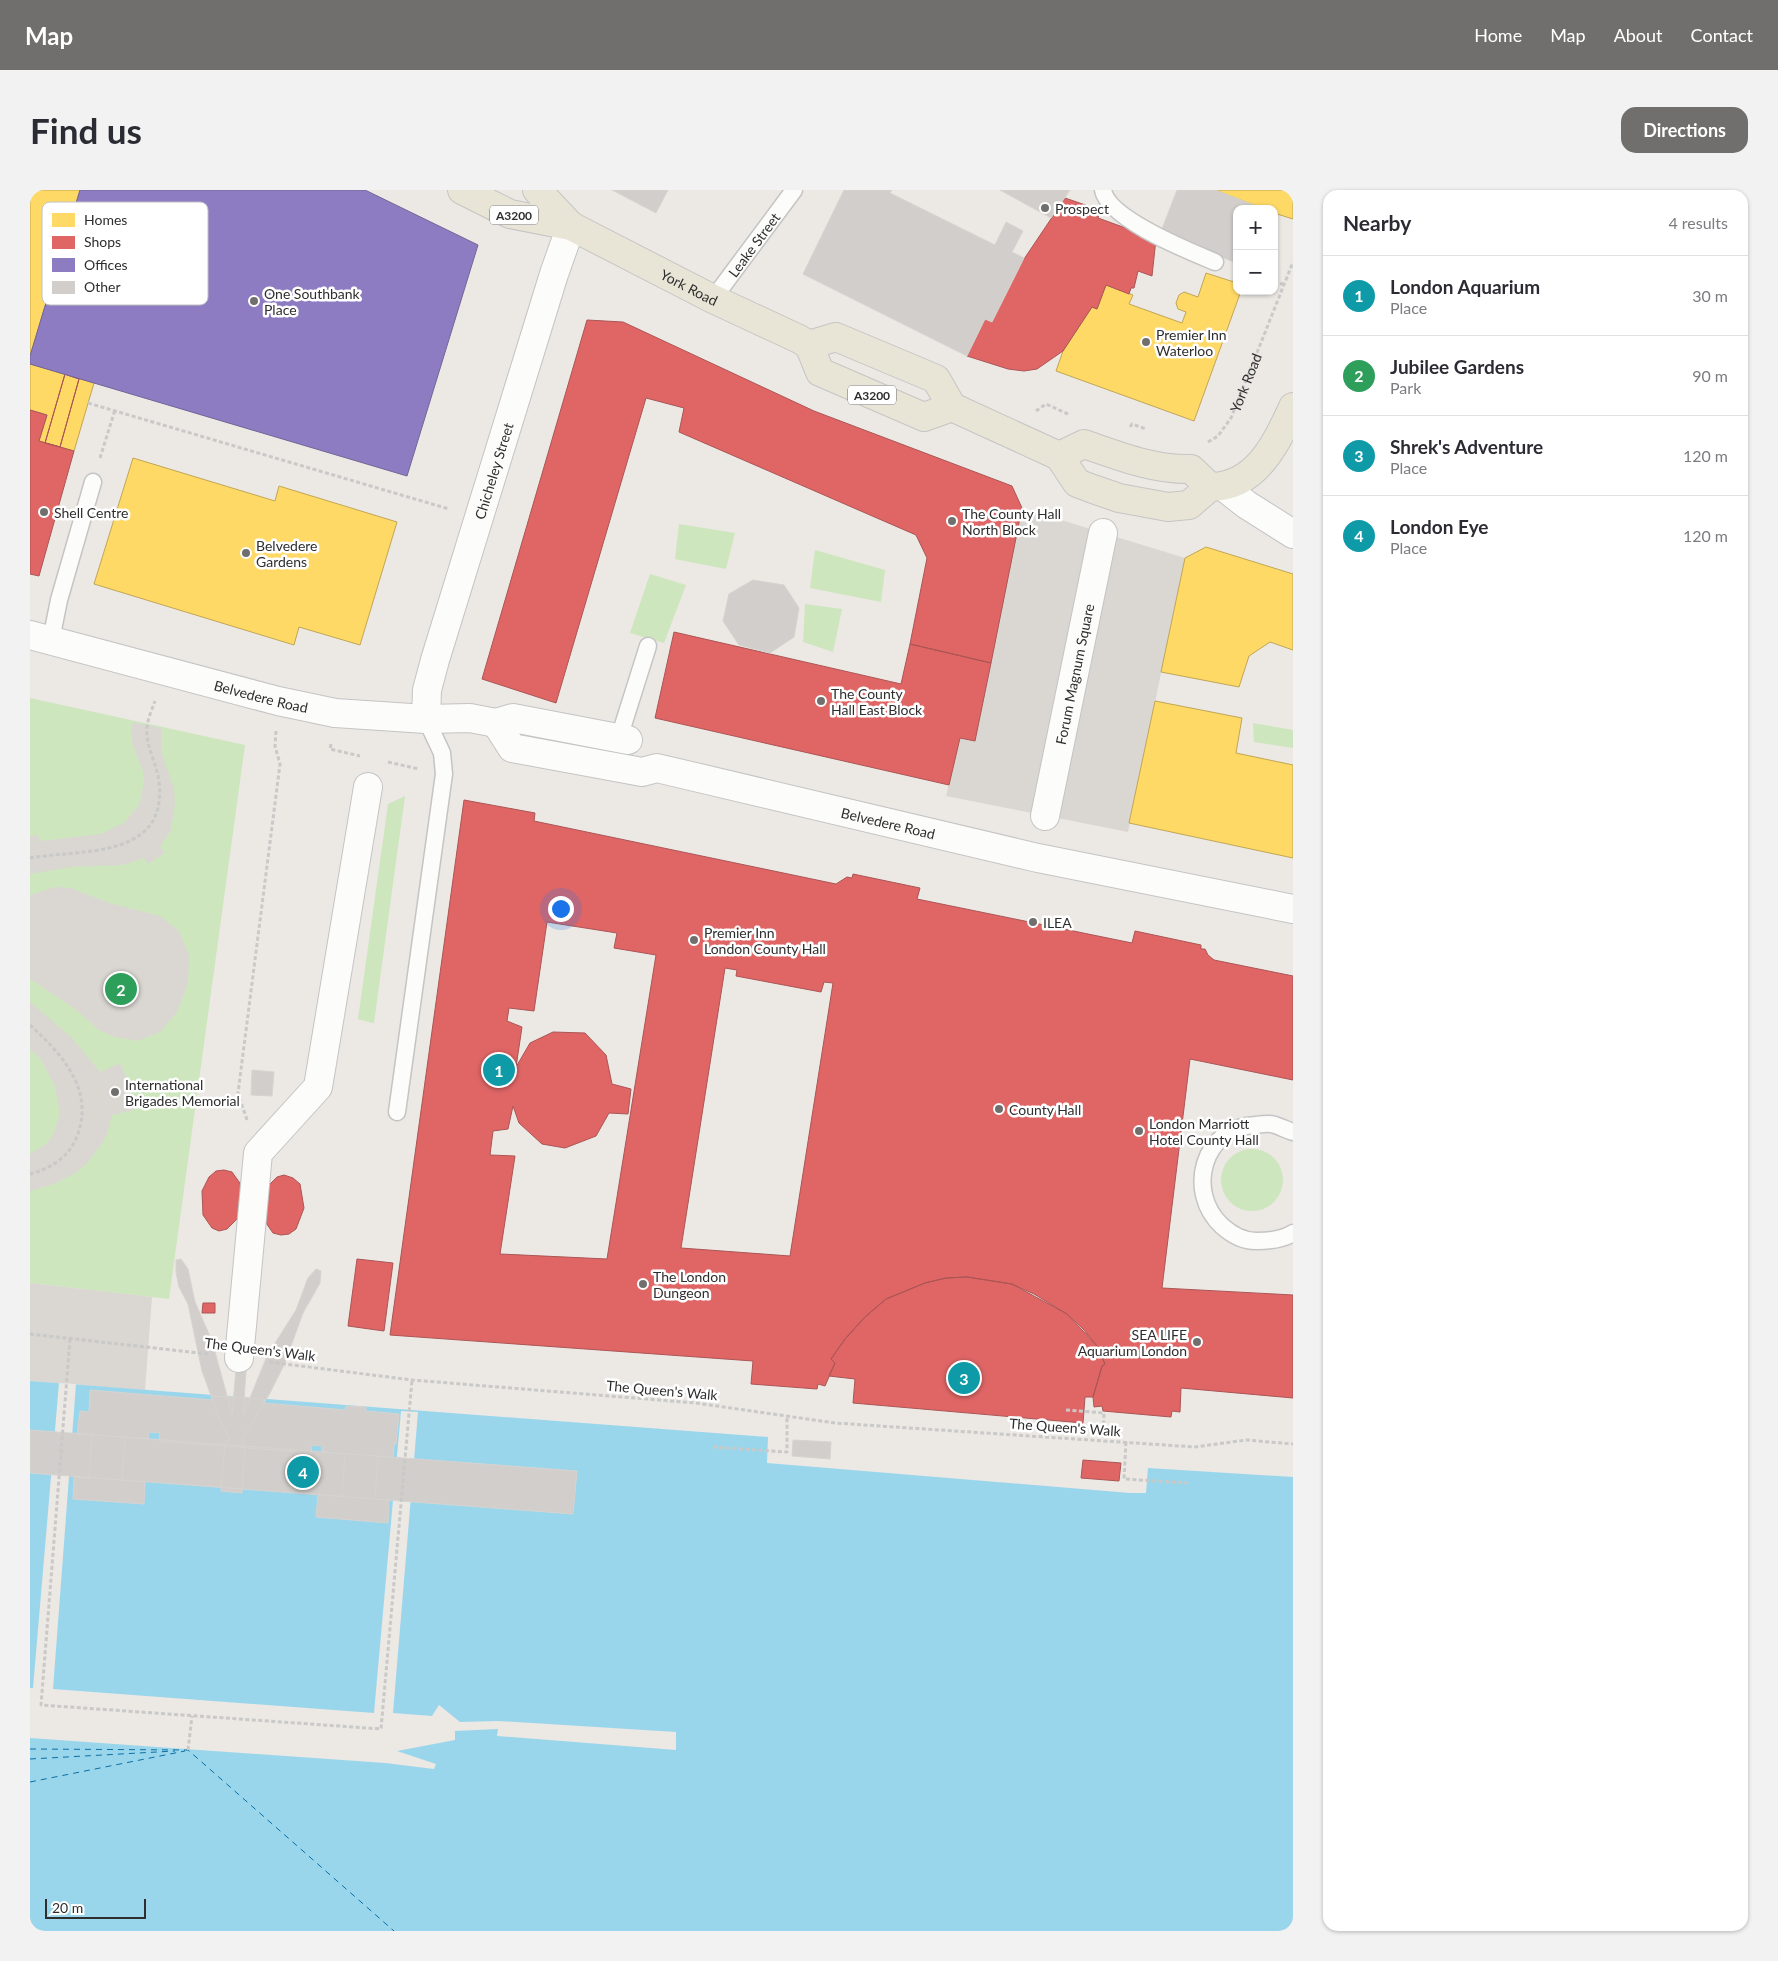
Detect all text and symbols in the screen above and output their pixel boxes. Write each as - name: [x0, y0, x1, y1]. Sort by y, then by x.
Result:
- text: Map: [25, 21, 73, 50]
- text: Home: [1474, 24, 1522, 46]
- text: Map: [1550, 24, 1586, 46]
- text: About: [1614, 24, 1663, 46]
- text: Contact: [1691, 24, 1753, 46]
- button: Directions: [1621, 107, 1748, 153]
- text: Find us: [30, 109, 142, 151]
- place label: Prospect: [1055, 200, 1109, 217]
- legend: [42, 202, 208, 305]
- marker: Prospect: [1039, 202, 1051, 214]
- map controls: [1233, 205, 1278, 295]
- button: +: [1233, 205, 1278, 250]
- road number: A3200: [490, 206, 538, 224]
- street label: Leake Street: [724, 209, 783, 280]
- text: Nearby: [1343, 210, 1411, 235]
- text: Homes: [84, 211, 127, 228]
- text: 4 results: [1668, 213, 1728, 232]
- text: Shops: [84, 233, 121, 250]
- button: −: [1233, 250, 1278, 295]
- text: Offices: [84, 256, 128, 273]
- street label: York Road: [658, 265, 721, 309]
- text: London Aquarium: [1390, 275, 1540, 298]
- text: Other: [84, 278, 121, 295]
- place label: One Southbank Place: [264, 285, 361, 318]
- text: 1: [1354, 286, 1364, 305]
- text: 30 m: [1692, 286, 1728, 305]
- marker: One Southbank Place: [248, 295, 260, 307]
- text: Place: [1390, 298, 1427, 317]
- place label: Premier Inn Waterloo: [1156, 326, 1227, 359]
- marker: Premier Inn Waterloo: [1140, 336, 1152, 348]
- street label: York Road: [1226, 351, 1264, 415]
- text: Jubilee Gardens: [1390, 355, 1524, 378]
- text: 2: [1354, 366, 1364, 385]
- text: 90 m: [1692, 366, 1728, 385]
- text: Park: [1390, 378, 1421, 397]
- road number: A3200: [848, 386, 896, 404]
- street label: Chicheley Street: [470, 420, 516, 521]
- text: Shrek's Adventure: [1390, 435, 1543, 458]
- text: 3: [1354, 446, 1364, 465]
- text: 120 m: [1683, 446, 1728, 465]
- text: Place: [1390, 458, 1427, 477]
- place label: Shell Centre: [54, 504, 128, 521]
- place label: The County Hall North Block: [962, 505, 1061, 538]
- marker: Shell Centre: [38, 506, 50, 518]
- marker: The County Hall North Block: [946, 515, 958, 527]
- text: London Eye: [1390, 515, 1489, 538]
- text: 4: [1354, 526, 1364, 545]
- text: 120 m: [1683, 526, 1728, 545]
- place label: Belvedere Gardens: [256, 537, 318, 570]
- text: Place: [1390, 538, 1427, 557]
- marker: Belvedere Gardens: [240, 547, 252, 559]
- street label: Forum Magnum Square: [1051, 602, 1097, 746]
- street label: Belvedere Road: [212, 676, 310, 716]
- place label: The County Hall East Block: [831, 685, 923, 718]
- marker: The County Hall East Block: [815, 695, 827, 707]
- street label: Belvedere Road: [839, 803, 937, 842]
- your location: [548, 896, 574, 922]
- place label: ILEA: [1043, 914, 1072, 931]
- marker: ILEA: [1027, 916, 1039, 928]
- place label: Premier Inn London County Hall: [704, 924, 826, 957]
- marker: Premier Inn London County Hall: [688, 934, 700, 946]
- pin: 2: [105, 970, 137, 1008]
- pin: 1: [483, 1051, 515, 1089]
- place label: International Brigades Memorial: [125, 1076, 240, 1109]
- marker: International Brigades Memorial: [109, 1086, 121, 1098]
- place label: County Hall: [1009, 1101, 1081, 1118]
- marker: County Hall: [993, 1103, 1005, 1115]
- place label: London Marriott Hotel County Hall: [1149, 1115, 1259, 1148]
- marker: London Marriott Hotel County Hall: [1133, 1125, 1145, 1137]
- place label: The London Dungeon: [653, 1268, 726, 1301]
- marker: The London Dungeon: [637, 1278, 649, 1290]
- place label: SEA LIFE Aquarium London: [1078, 1326, 1187, 1359]
- street label: The Queen's Walk: [204, 1334, 317, 1364]
- marker: SEA LIFE Aquarium London: [1191, 1336, 1203, 1348]
- pin: 3: [948, 1359, 980, 1397]
- street label: The Queen's Walk: [606, 1377, 719, 1403]
- street label: The Queen's Walk: [1009, 1415, 1122, 1439]
- pin: 4: [287, 1453, 319, 1491]
- scale bar: [45, 1896, 146, 1919]
- text: 20 m: [52, 1899, 83, 1916]

